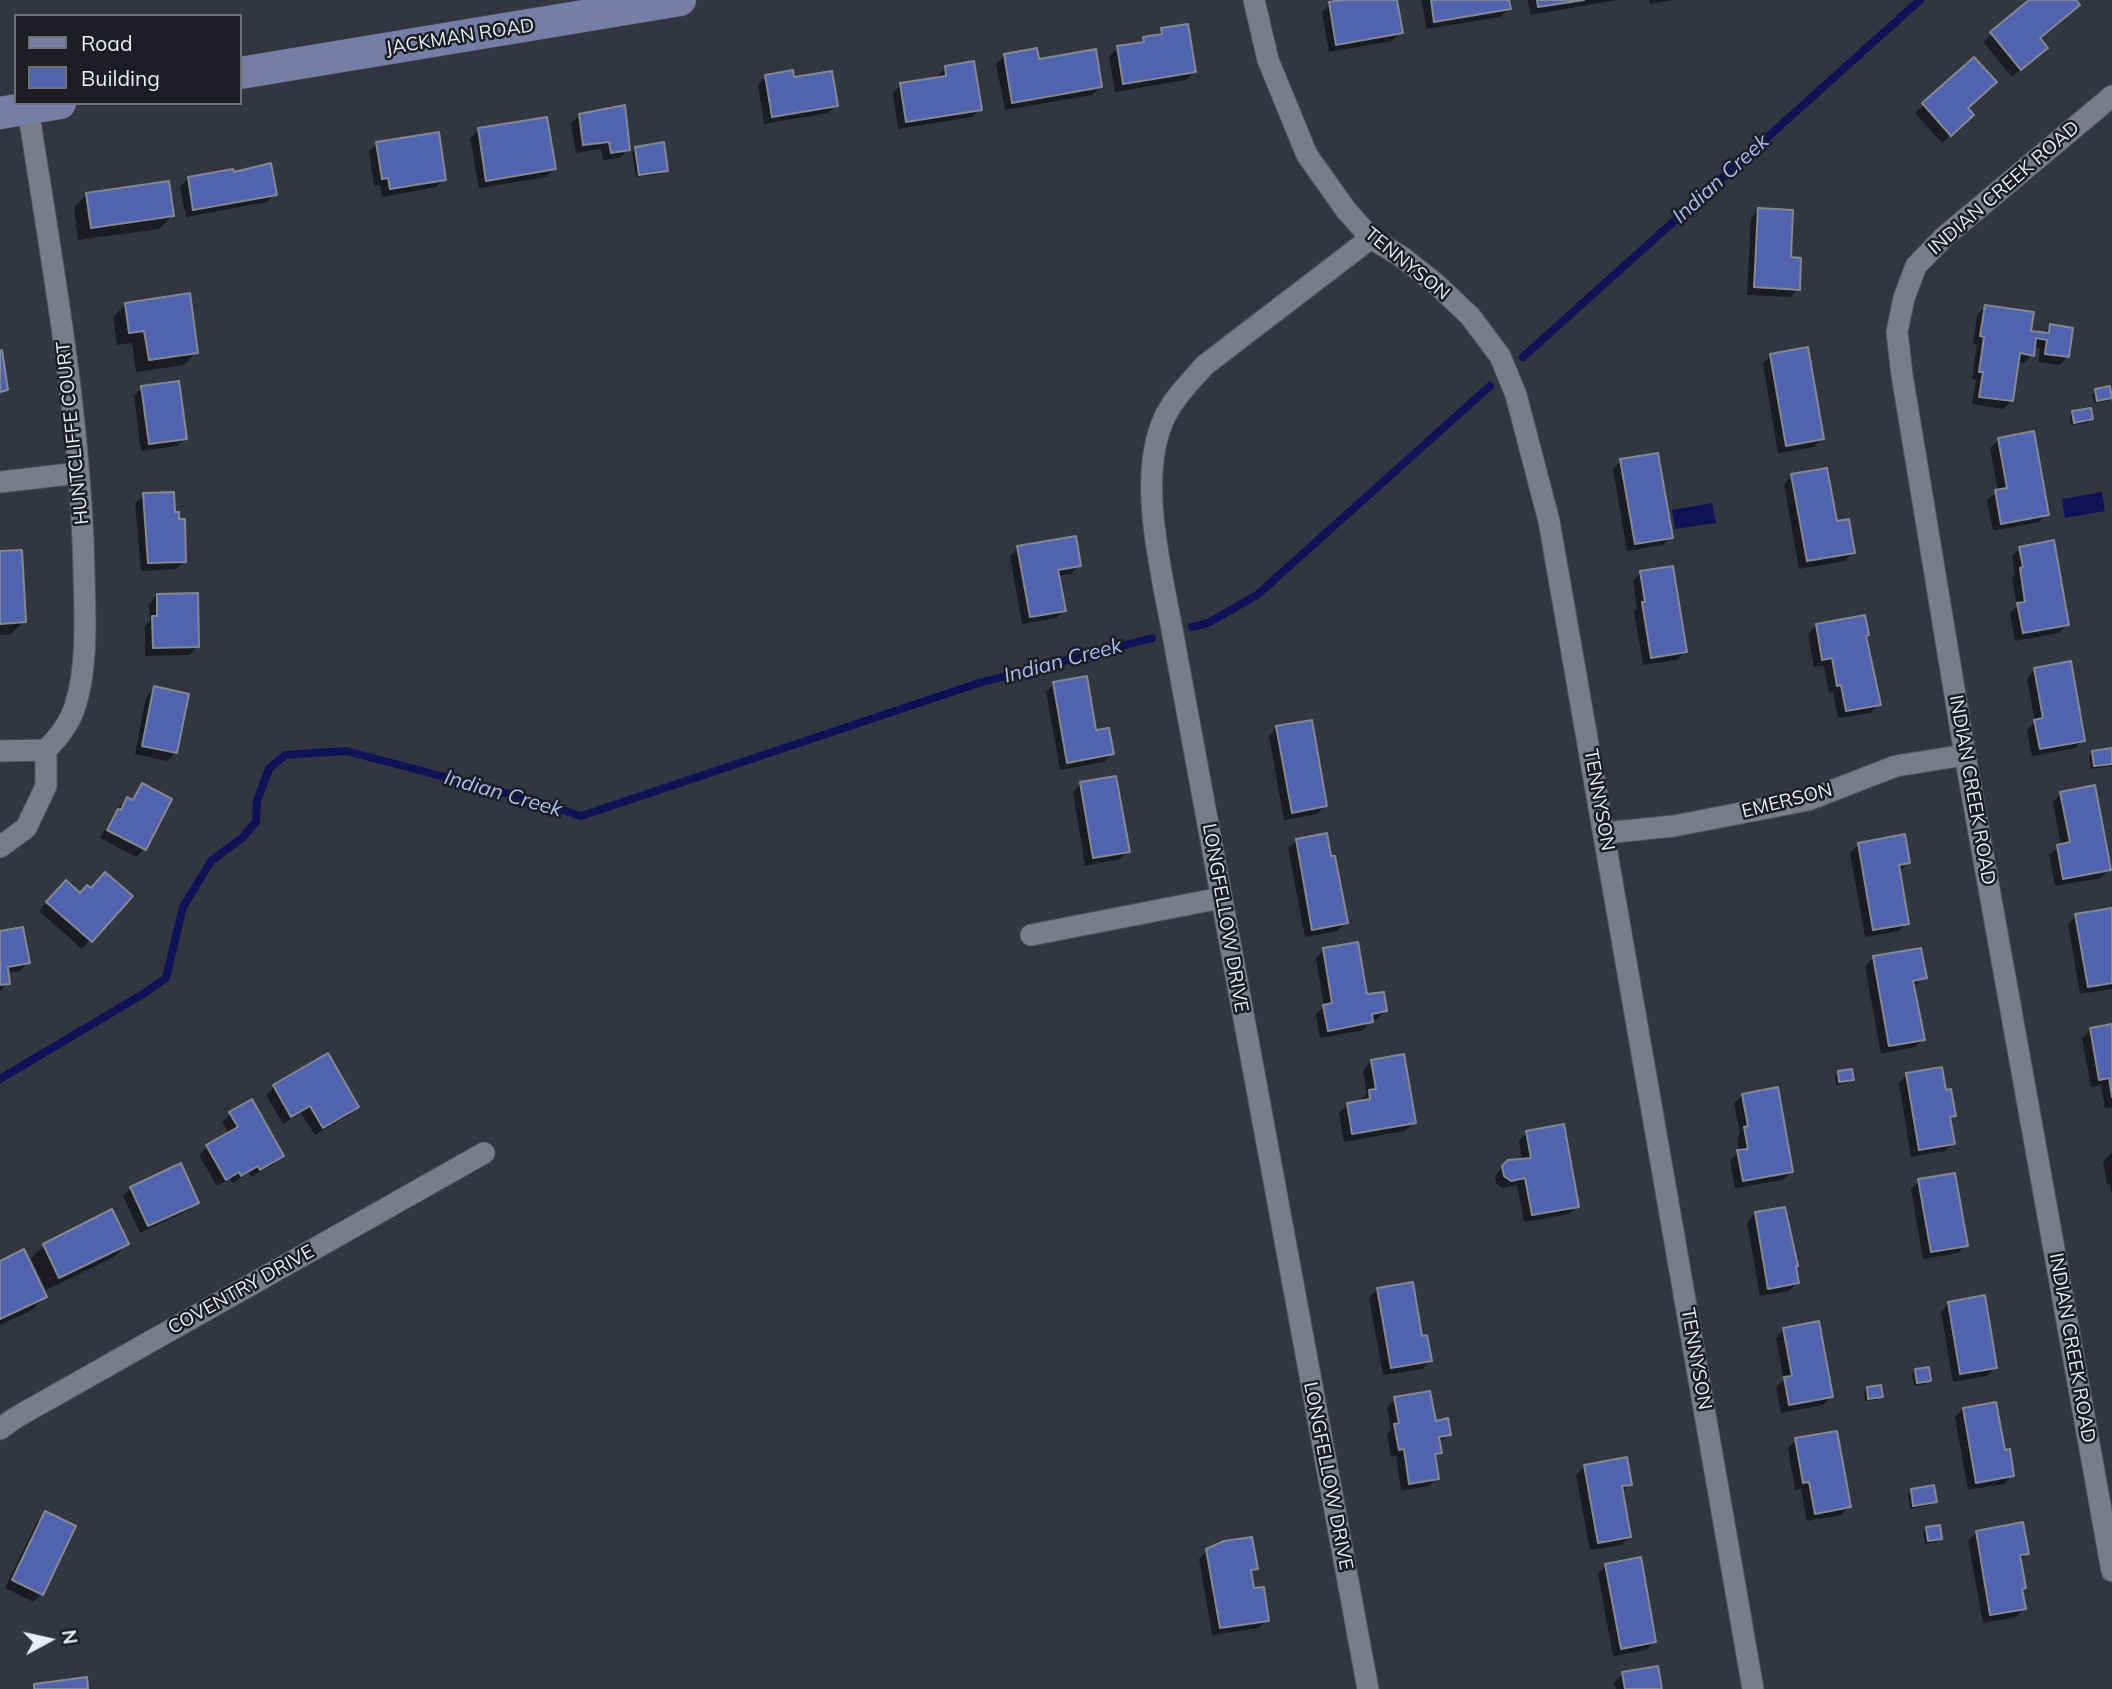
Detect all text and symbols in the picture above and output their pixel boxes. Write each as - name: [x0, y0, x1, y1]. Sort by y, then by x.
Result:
- legend: [14, 14, 242, 105]
- street label: JACKMAN ROAD: [384, 14, 536, 60]
- text: Road: [81, 30, 132, 56]
- text: Building: [81, 65, 160, 91]
- street label: INDIAN CREEK ROAD: [1924, 116, 2084, 260]
- water label: Indian Creek: [1668, 129, 1774, 229]
- street label: TENNYSON: [1360, 223, 1454, 305]
- street label: HUNTCLIFFE COURT: [52, 340, 94, 526]
- water label: Indian Creek: [1001, 633, 1125, 689]
- street label: INDIAN CREEK ROAD: [1944, 693, 2000, 887]
- street label: TENNYSON: [1579, 747, 1619, 853]
- water label: Indian Creek: [441, 765, 565, 823]
- street label: EMERSON: [1739, 779, 1835, 823]
- street label: LONGFELLOW DRIVE: [1197, 822, 1253, 1014]
- street label: COVENTRY DRIVE: [164, 1240, 318, 1340]
- street label: INDIAN CREEK ROAD: [2044, 1251, 2100, 1445]
- street label: TENNYSON: [1676, 1306, 1716, 1412]
- street label: LONGFELLOW DRIVE: [1299, 1380, 1357, 1572]
- north arrow: [14, 1605, 84, 1675]
- text: N: [57, 1628, 83, 1646]

